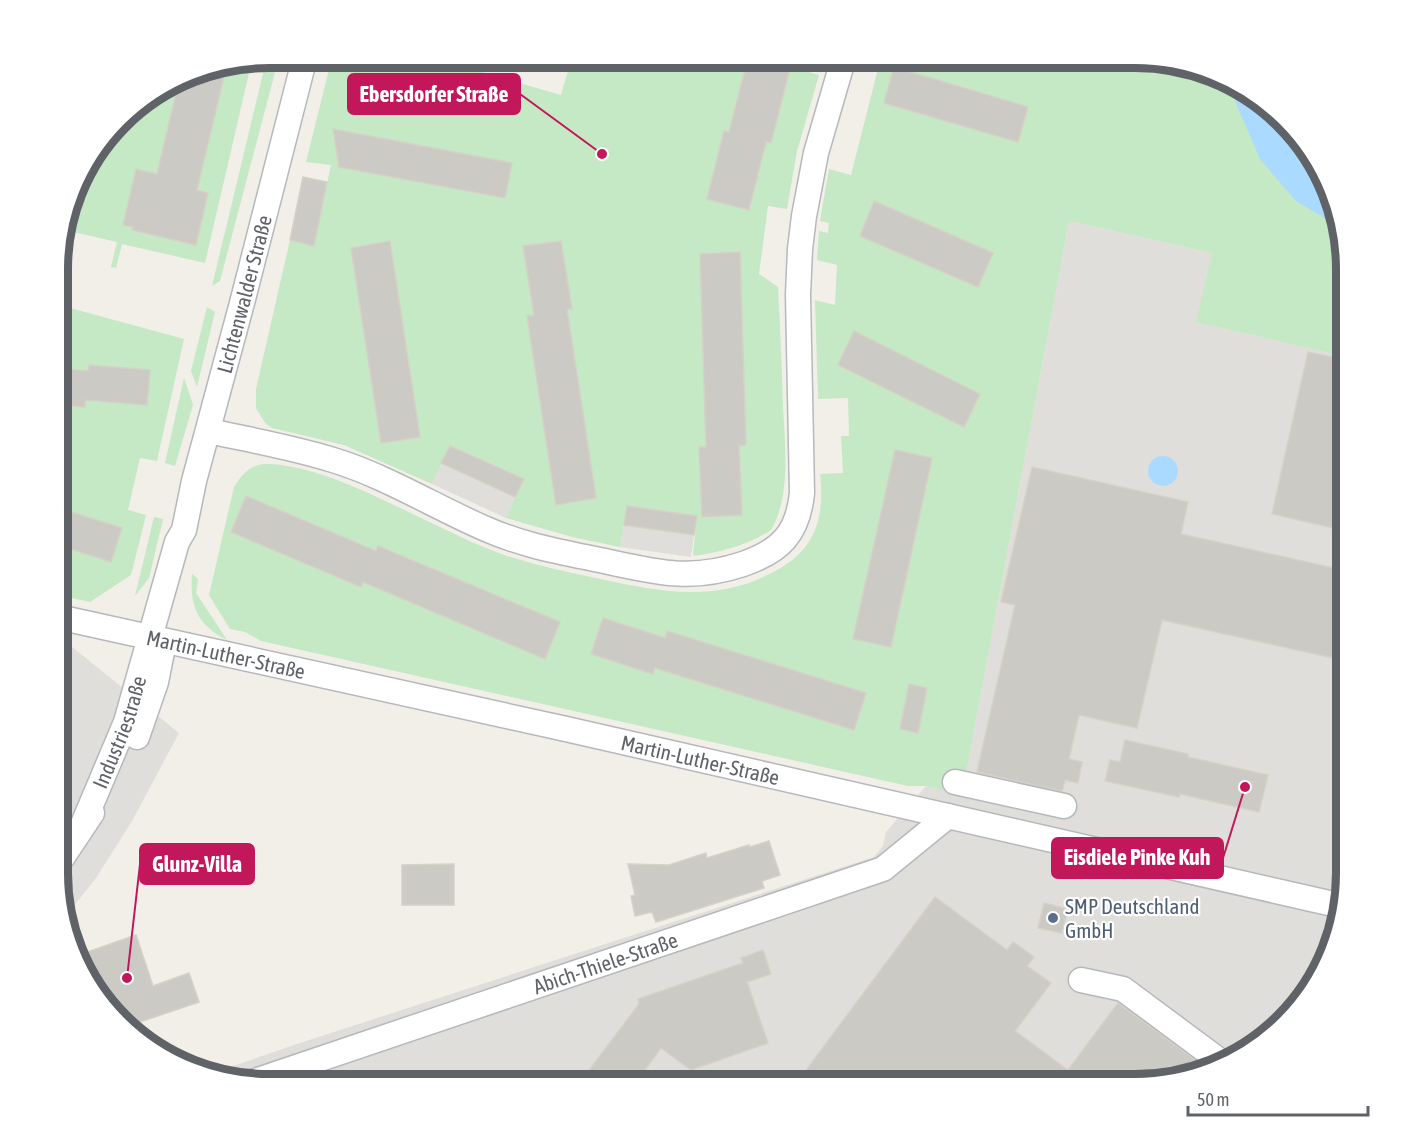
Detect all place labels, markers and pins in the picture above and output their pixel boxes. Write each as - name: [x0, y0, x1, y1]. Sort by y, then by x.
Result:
- callout: Ebersdorfer Straße: [348, 74, 520, 114]
- callout: Eisdiele Pinke Kuh: [1052, 838, 1223, 878]
- callout: Glunz-Villa: [140, 844, 254, 884]
- place label: SMP Deutschland GmbH: [1065, 894, 1199, 942]
- marker: SMP Deutschland GmbH: [1046, 911, 1060, 925]

